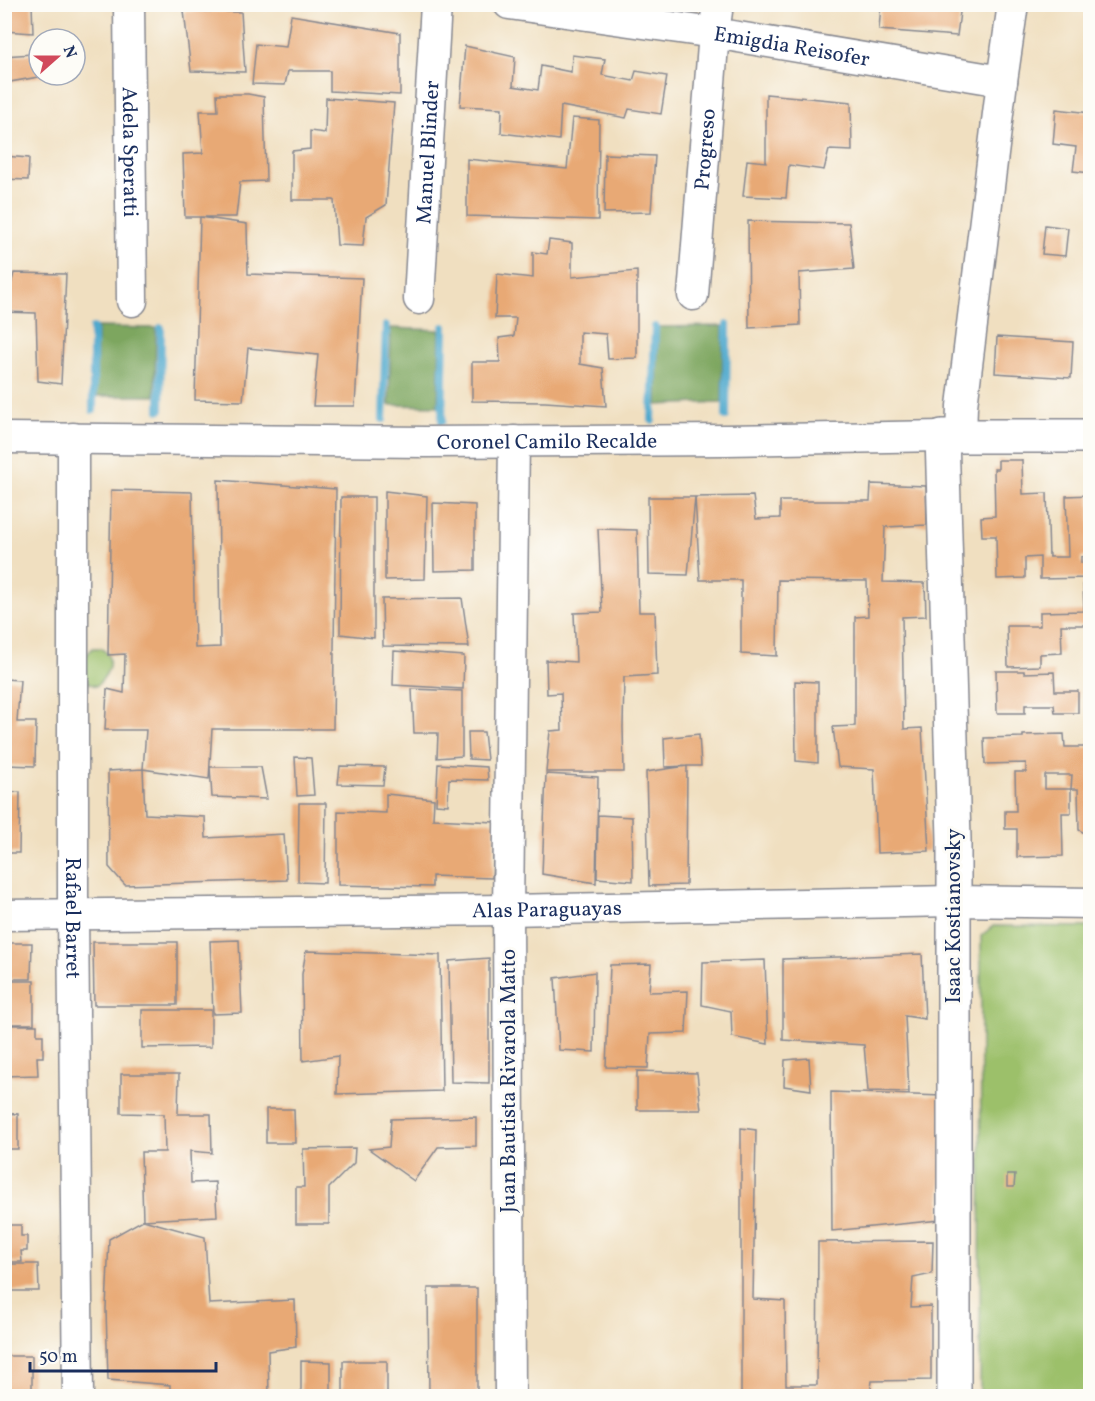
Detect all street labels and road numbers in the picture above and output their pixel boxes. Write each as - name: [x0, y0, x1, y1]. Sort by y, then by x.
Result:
- street label: Emigdia Reisofer: [712, 20, 872, 75]
- street label: Manuel Blinder: [410, 80, 448, 225]
- street label: Adela Speratti: [114, 87, 144, 217]
- street label: Progreso: [688, 108, 724, 192]
- street label: Coronel Camilo Recalde: [437, 427, 657, 458]
- street label: Isaac Kostianovsky: [940, 828, 969, 1004]
- street label: Rafael Barret: [57, 857, 87, 979]
- street label: Alas Paraguayas: [472, 895, 622, 926]
- street label: Juan Bautista Rivarola Matto: [495, 949, 524, 1213]

